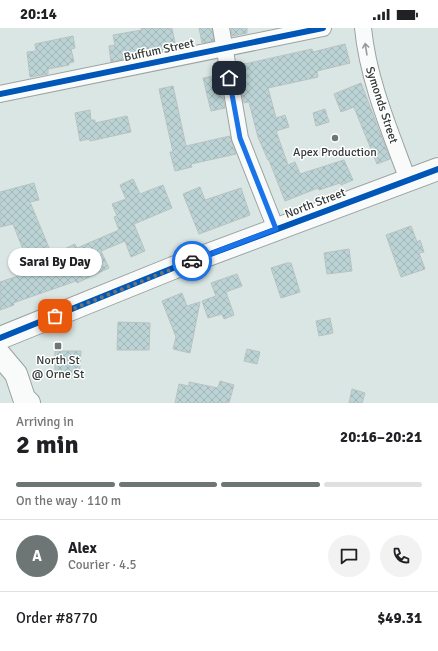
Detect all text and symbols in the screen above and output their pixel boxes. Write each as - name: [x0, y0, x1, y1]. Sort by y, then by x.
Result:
- text: 20:14: [20, 5, 57, 23]
- street label: Buffum Street: [123, 36, 196, 65]
- one-way arrow: [362, 43, 370, 56]
- pin: [212, 61, 246, 95]
- street label: Symonds Street: [362, 65, 401, 145]
- icon: home: [218, 67, 240, 89]
- marker: Apex Production: [330, 133, 340, 143]
- place label: Apex Production: [293, 145, 377, 160]
- street label: North Street: [283, 185, 348, 222]
- courier: [172, 241, 212, 281]
- callout: Sarai By Day: [8, 248, 102, 276]
- icon: car: [181, 250, 203, 272]
- text: Sarai By Day: [19, 254, 91, 270]
- pin: [38, 299, 72, 333]
- icon: bag: [44, 305, 66, 327]
- marker: North St @ Orne St: [53, 341, 63, 351]
- place label: North St @ Orne St: [32, 353, 84, 382]
- text: Arriving in: [16, 414, 74, 430]
- text: 20:16–20:21: [340, 428, 422, 446]
- text: 2 min: [16, 429, 79, 461]
- text: On the way · 110 m: [16, 493, 121, 509]
- button: chat: [328, 535, 370, 577]
- button: phone: [380, 535, 422, 577]
- text: Alex: [68, 539, 97, 557]
- text: A: [32, 547, 42, 565]
- text: Courier · 4.5: [68, 557, 137, 573]
- text: Order #8770: [16, 609, 98, 627]
- text: $49.31: [377, 609, 422, 627]

